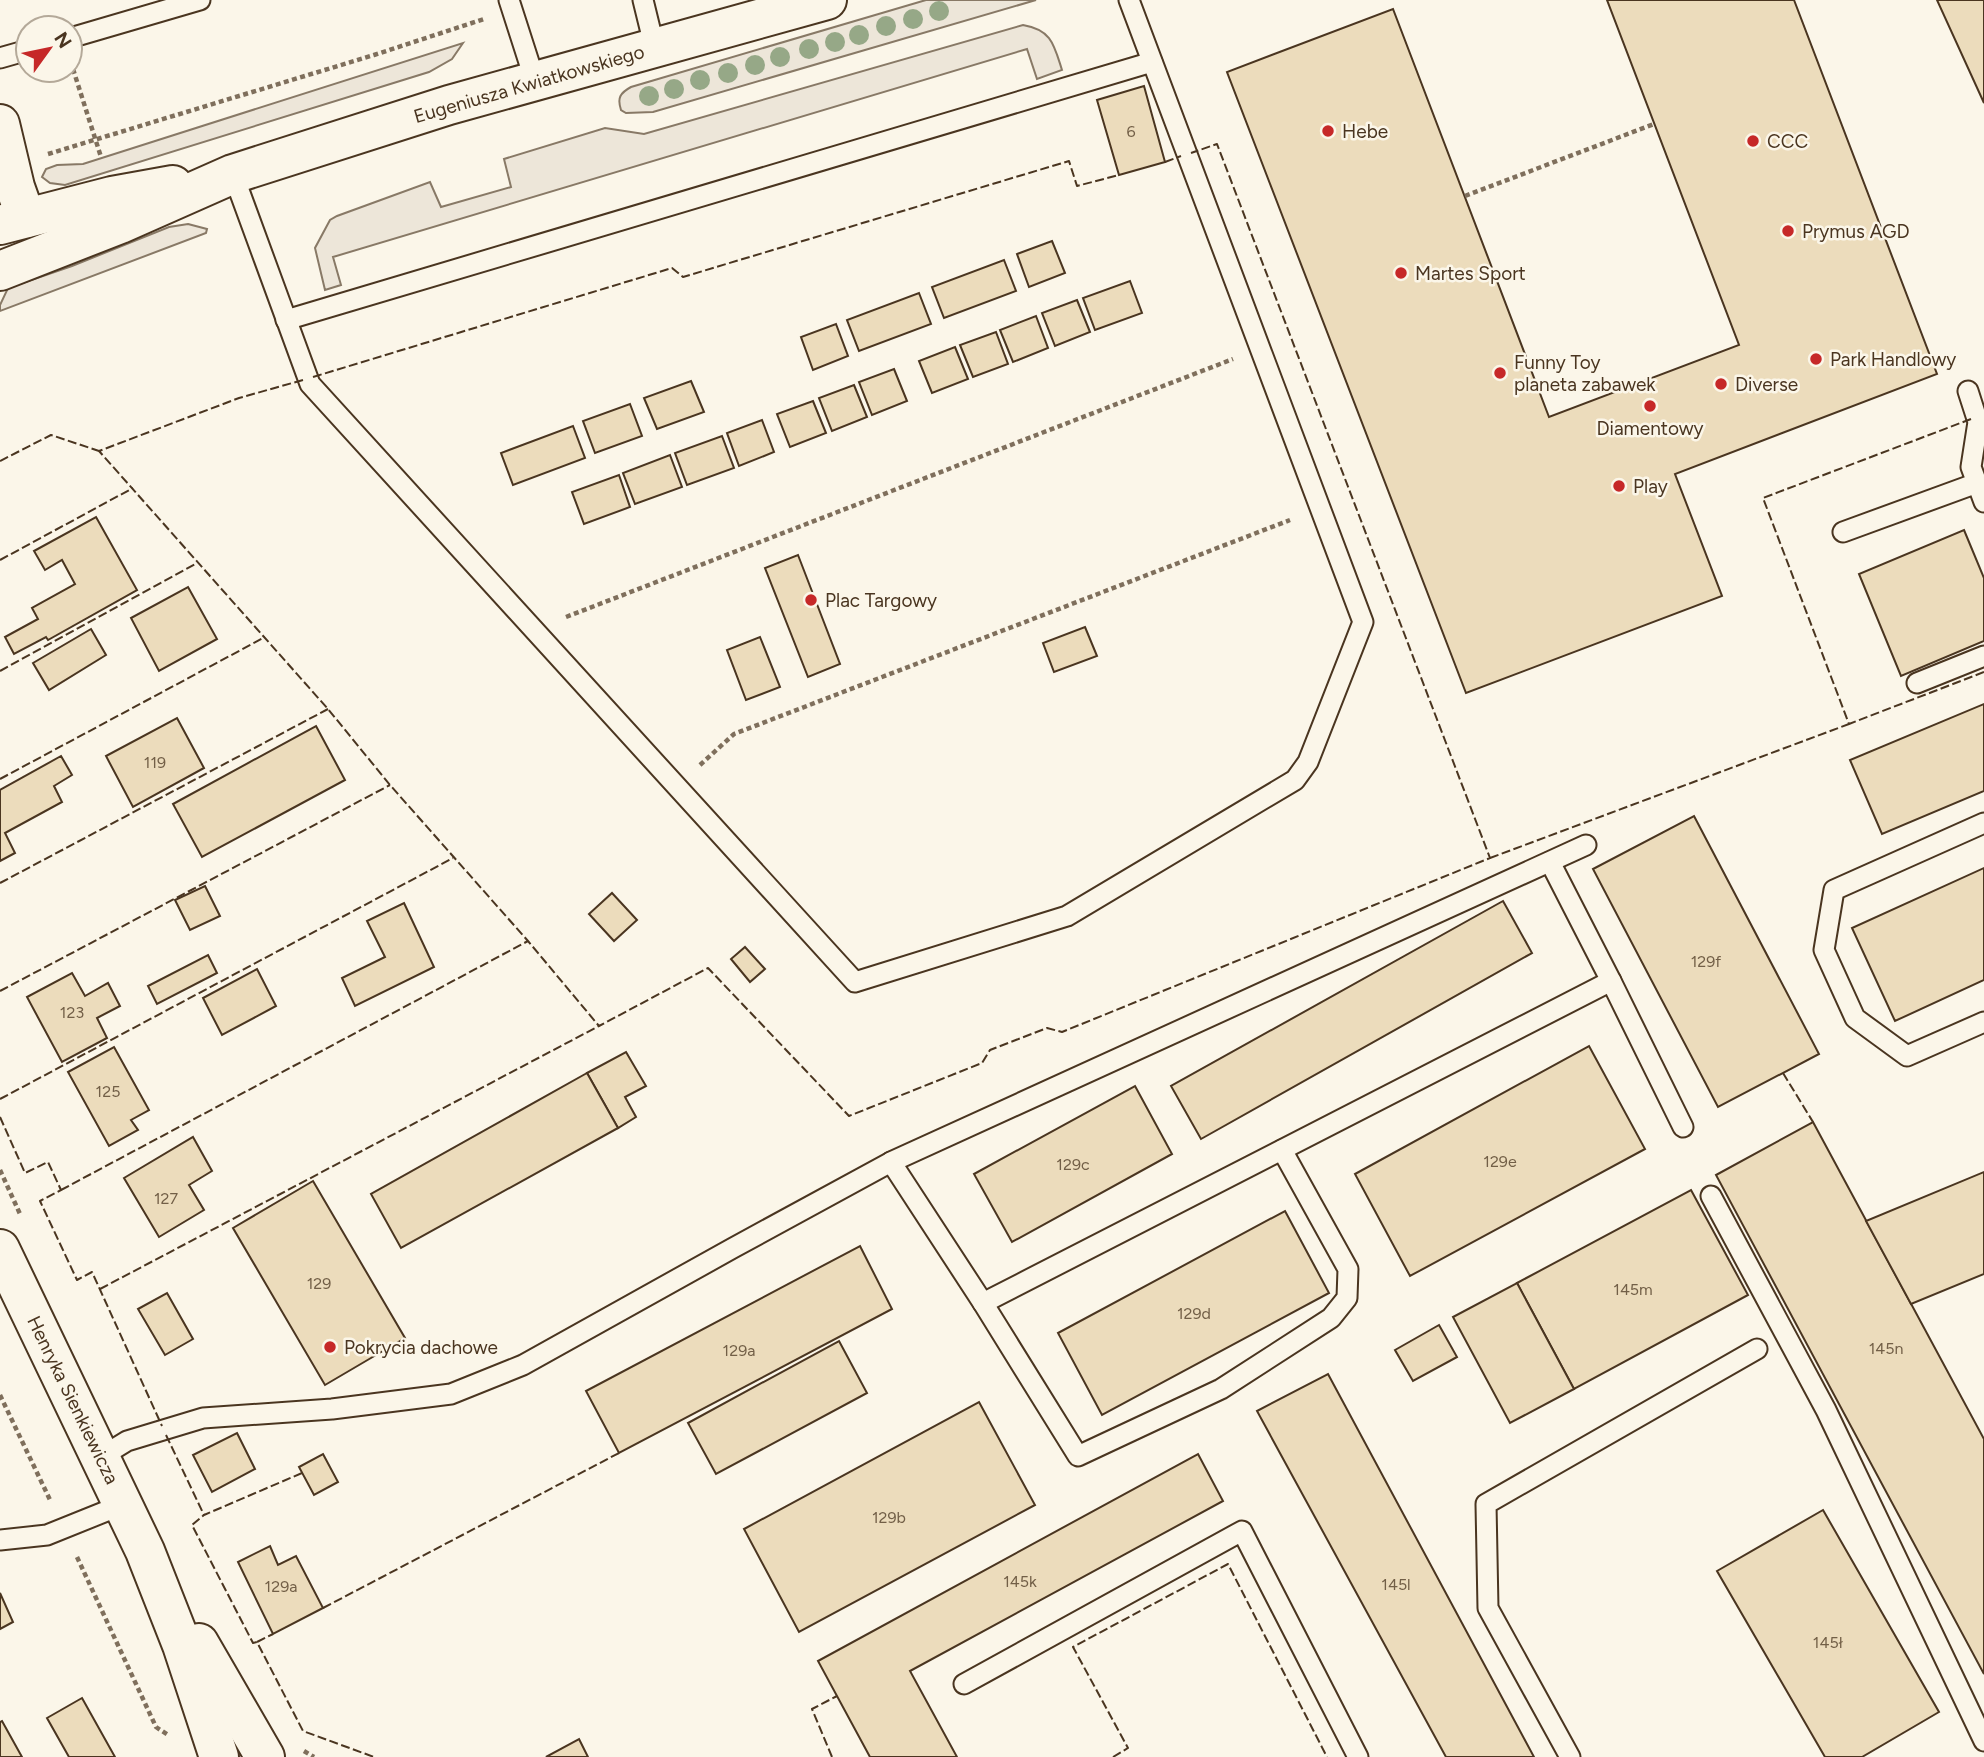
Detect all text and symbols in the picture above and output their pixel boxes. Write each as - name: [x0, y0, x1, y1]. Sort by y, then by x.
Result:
- north arrow: [14, 14, 84, 84]
- text: N: [49, 28, 76, 52]
- street label: Eugeniusza Kwiatkowskiego: [411, 40, 647, 128]
- place label: Hebe: [1342, 120, 1388, 143]
- house number: 6: [1126, 122, 1136, 141]
- marker: Hebe: [1320, 123, 1336, 139]
- place label: CCC: [1767, 130, 1808, 153]
- marker: CCC: [1745, 133, 1761, 149]
- place label: Prymus AGD: [1802, 220, 1910, 243]
- marker: Prymus AGD: [1780, 223, 1796, 239]
- place label: Martes Sport: [1415, 262, 1526, 285]
- marker: Martes Sport: [1393, 265, 1409, 281]
- place label: Park Handlowy: [1830, 348, 1956, 371]
- place label: Funny Toy planeta zabawek: [1514, 351, 1656, 396]
- marker: Park Handlowy: [1808, 351, 1824, 367]
- marker: Funny Toy planeta zabawek: [1492, 365, 1508, 381]
- place label: Diverse: [1735, 373, 1798, 396]
- marker: Diverse: [1713, 376, 1729, 392]
- marker: Diamentowy: [1642, 398, 1658, 414]
- place label: Diamentowy: [1596, 417, 1704, 440]
- place label: Play: [1633, 475, 1668, 498]
- marker: Play: [1611, 478, 1627, 494]
- place label: Plac Targowy: [825, 589, 937, 612]
- marker: Plac Targowy: [803, 592, 819, 608]
- house number: 119: [144, 753, 166, 772]
- house number: 129f: [1691, 952, 1721, 971]
- house number: 123: [60, 1003, 84, 1022]
- house number: 125: [96, 1082, 120, 1101]
- house number: 129e: [1483, 1152, 1517, 1171]
- house number: 129c: [1056, 1155, 1090, 1174]
- house number: 127: [154, 1189, 178, 1208]
- house number: 129: [307, 1274, 331, 1293]
- house number: 145m: [1613, 1280, 1653, 1299]
- house number: 129d: [1177, 1304, 1211, 1323]
- street label: Henryka Sienkiewicza: [22, 1312, 124, 1488]
- place label: Pokrycia dachowe: [344, 1336, 498, 1359]
- marker: Pokrycia dachowe: [322, 1339, 338, 1355]
- house number: 145n: [1869, 1339, 1903, 1358]
- house number: 129a: [723, 1341, 755, 1360]
- house number: 129b: [872, 1508, 906, 1527]
- house number: 145k: [1003, 1572, 1037, 1591]
- house number: 145l: [1381, 1575, 1411, 1594]
- house number: 129a: [265, 1577, 297, 1596]
- house number: 145ł: [1813, 1633, 1844, 1652]

